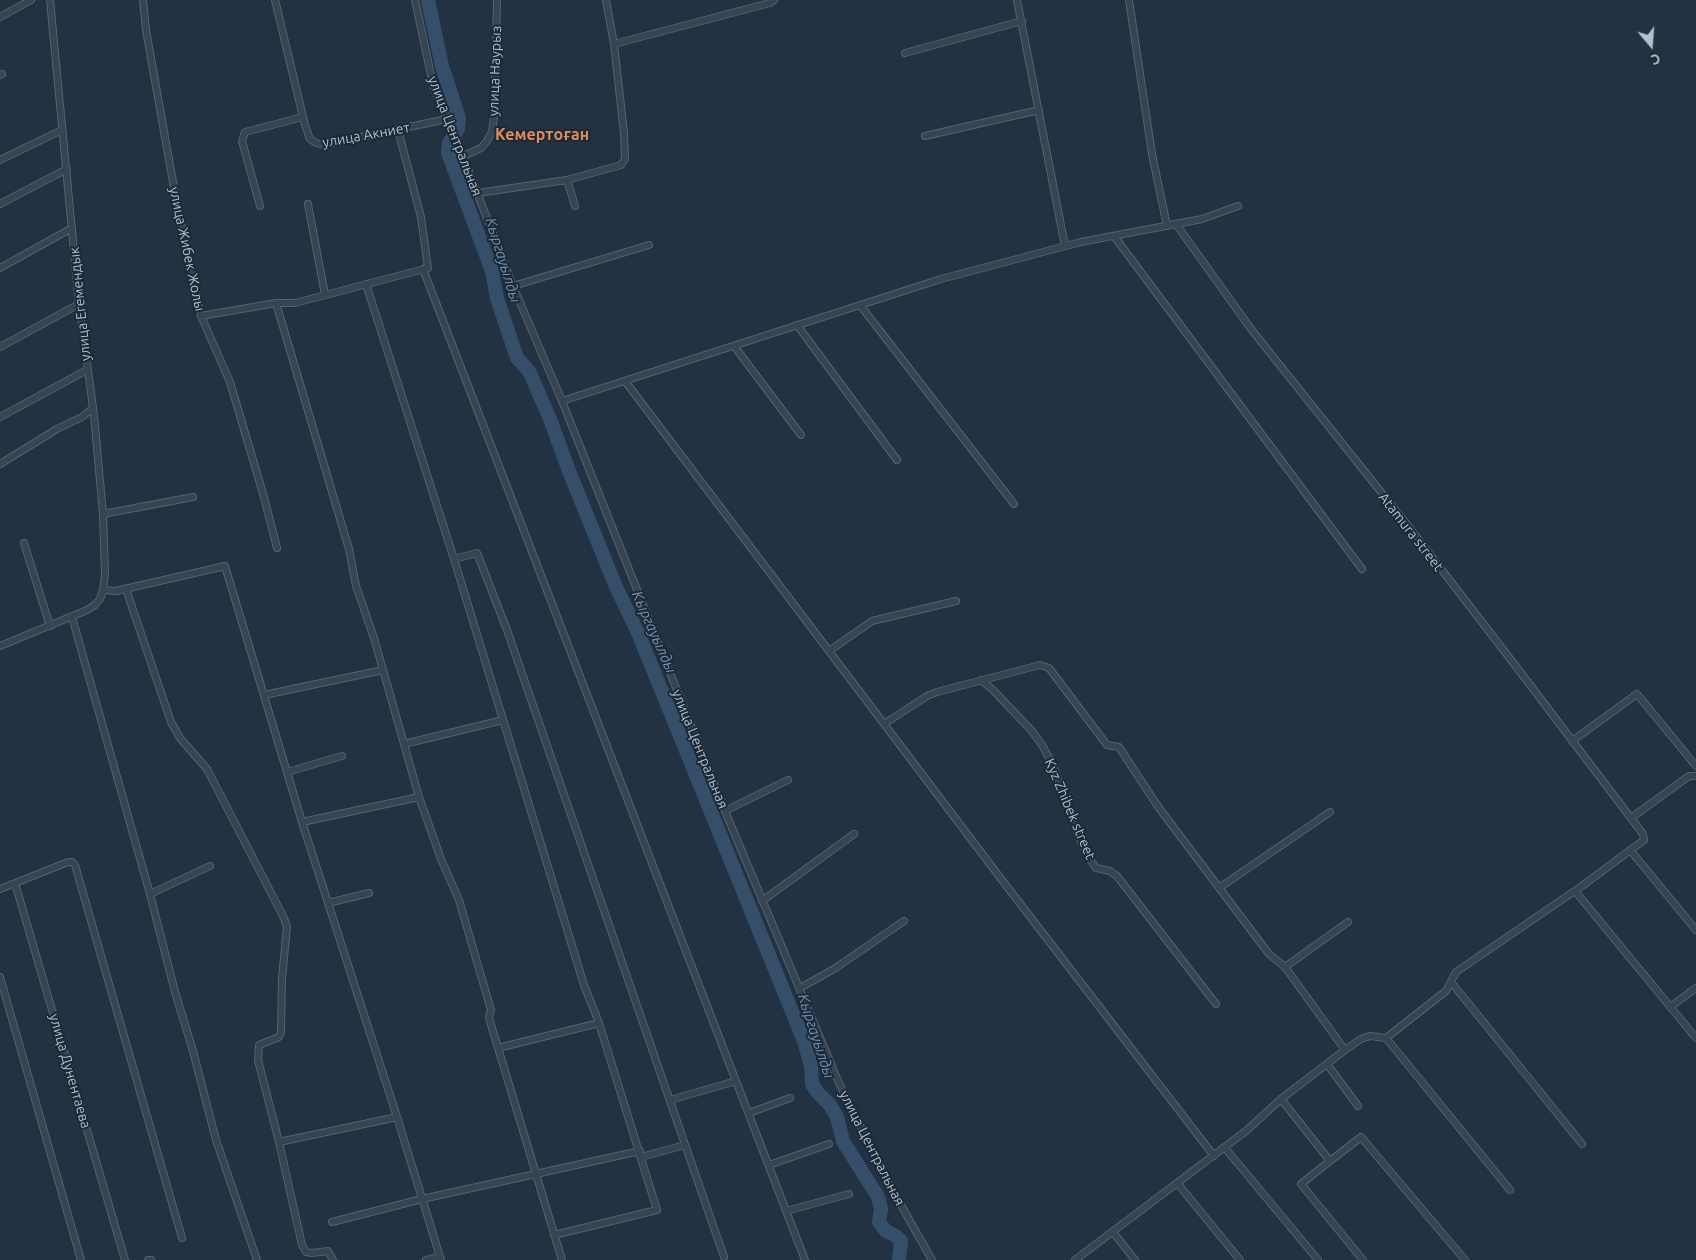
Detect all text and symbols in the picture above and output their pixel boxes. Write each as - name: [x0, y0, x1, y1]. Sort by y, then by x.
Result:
- north arrow: [1626, 20, 1676, 70]
- street label: улица Наурыз: [485, 25, 505, 117]
- text: С: [1649, 50, 1662, 68]
- street label: улица Центральная: [424, 74, 486, 198]
- street label: улица Акниет: [321, 119, 411, 151]
- district label: Кемертоған: [495, 125, 589, 145]
- street label: улица Жибек Жолы: [166, 185, 208, 313]
- water label: Кыргауылды: [482, 215, 524, 305]
- street label: улица Егемендык: [66, 246, 94, 362]
- street label: Atamura street: [1375, 489, 1447, 575]
- water label: Кыргауылды: [628, 588, 680, 676]
- street label: улица Центральная: [668, 687, 732, 811]
- street label: Kyz Zhibek street: [1041, 756, 1099, 862]
- water label: Кыргауылды: [794, 991, 838, 1081]
- street label: улица Дунентаева: [46, 1012, 94, 1130]
- street label: улица Центральная: [836, 1088, 908, 1208]

